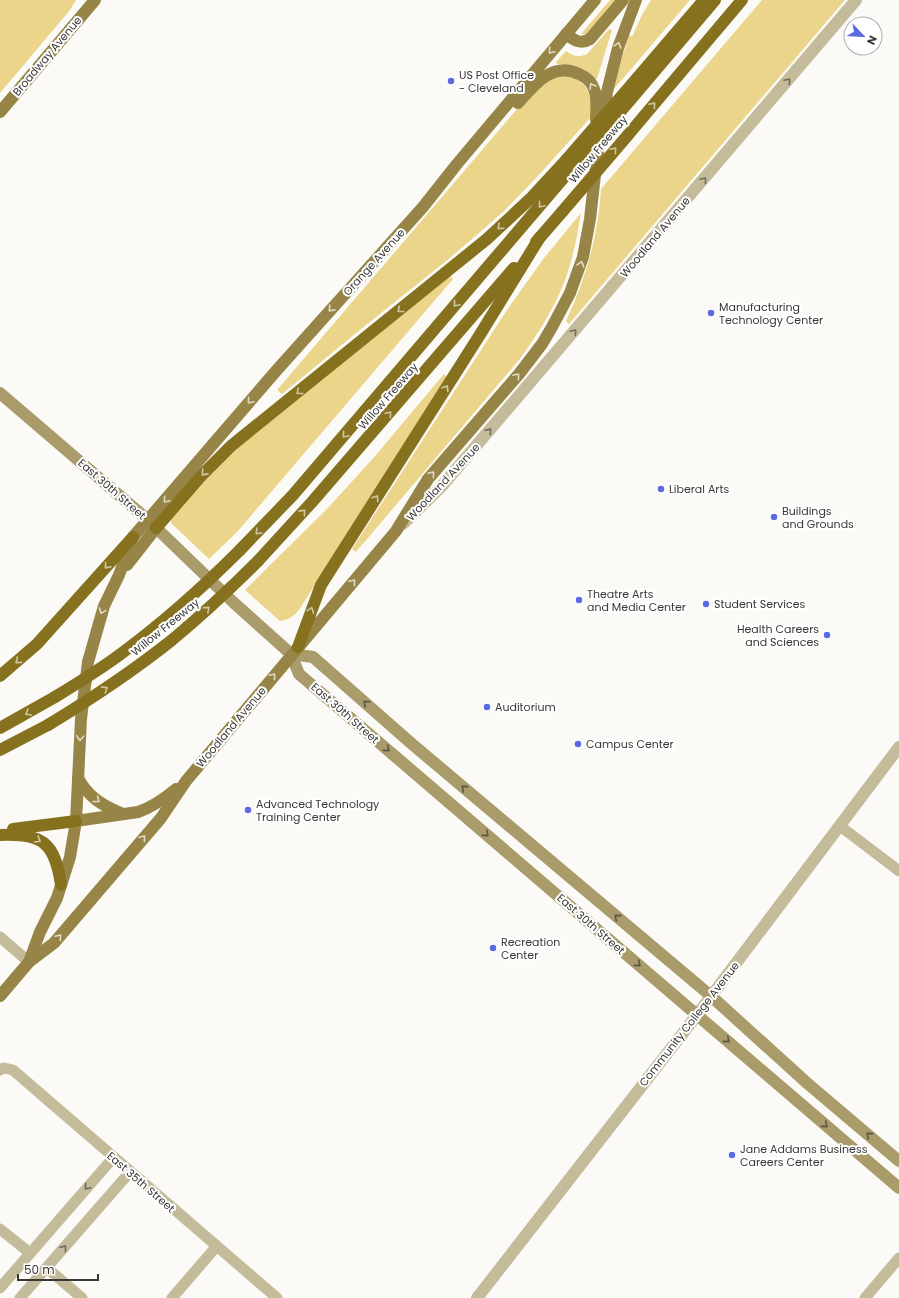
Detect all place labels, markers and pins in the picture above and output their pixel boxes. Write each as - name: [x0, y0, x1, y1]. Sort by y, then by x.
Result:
- place label: US Post Office - Cleveland: [459, 67, 534, 96]
- marker: US Post Office - Cleveland: [446, 76, 456, 86]
- place label: Manufacturing Technology Center: [719, 299, 823, 328]
- marker: Manufacturing Technology Center: [706, 308, 716, 318]
- place label: Liberal Arts: [669, 481, 729, 497]
- marker: Liberal Arts: [656, 484, 666, 494]
- place label: Buildings and Grounds: [782, 503, 854, 532]
- marker: Buildings and Grounds: [769, 512, 779, 522]
- place label: Theatre Arts and Media Center: [587, 586, 686, 615]
- marker: Theatre Arts and Media Center: [574, 595, 584, 605]
- place label: Student Services: [714, 596, 805, 612]
- marker: Student Services: [701, 599, 711, 609]
- place label: Health Careers and Sciences: [737, 621, 819, 650]
- marker: Health Careers and Sciences: [822, 630, 832, 640]
- place label: Auditorium: [495, 699, 556, 715]
- marker: Auditorium: [482, 702, 492, 712]
- place label: Campus Center: [586, 736, 674, 752]
- marker: Campus Center: [573, 739, 583, 749]
- place label: Advanced Technology Training Center: [256, 796, 380, 825]
- marker: Advanced Technology Training Center: [243, 805, 253, 815]
- place label: Recreation Center: [501, 934, 560, 963]
- marker: Recreation Center: [488, 943, 498, 953]
- place label: Jane Addams Business Careers Center: [740, 1141, 868, 1170]
- marker: Jane Addams Business Careers Center: [727, 1150, 737, 1160]

